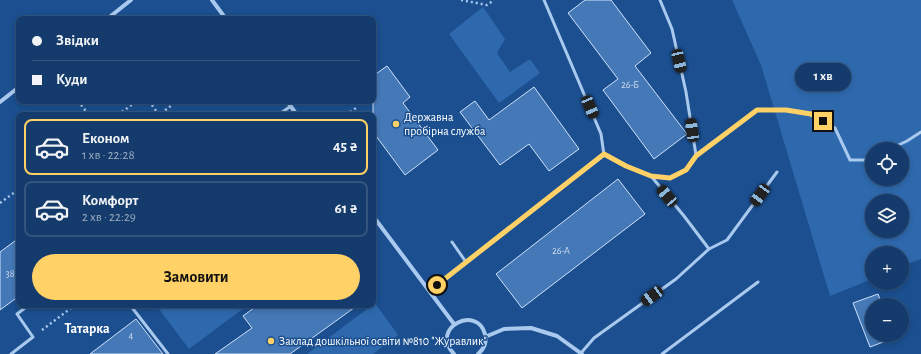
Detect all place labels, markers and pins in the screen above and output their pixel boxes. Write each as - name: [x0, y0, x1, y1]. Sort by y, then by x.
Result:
- place label: Державна пробірна служба: [404, 111, 486, 138]
- marker: Державна пробірна служба: [391, 119, 401, 129]
- place label: Заклад дошкільної освіти №810 "Журавлик": [279, 335, 487, 348]
- marker: Заклад дошкільної освіти №810 "Журавлик": [266, 336, 276, 346]

